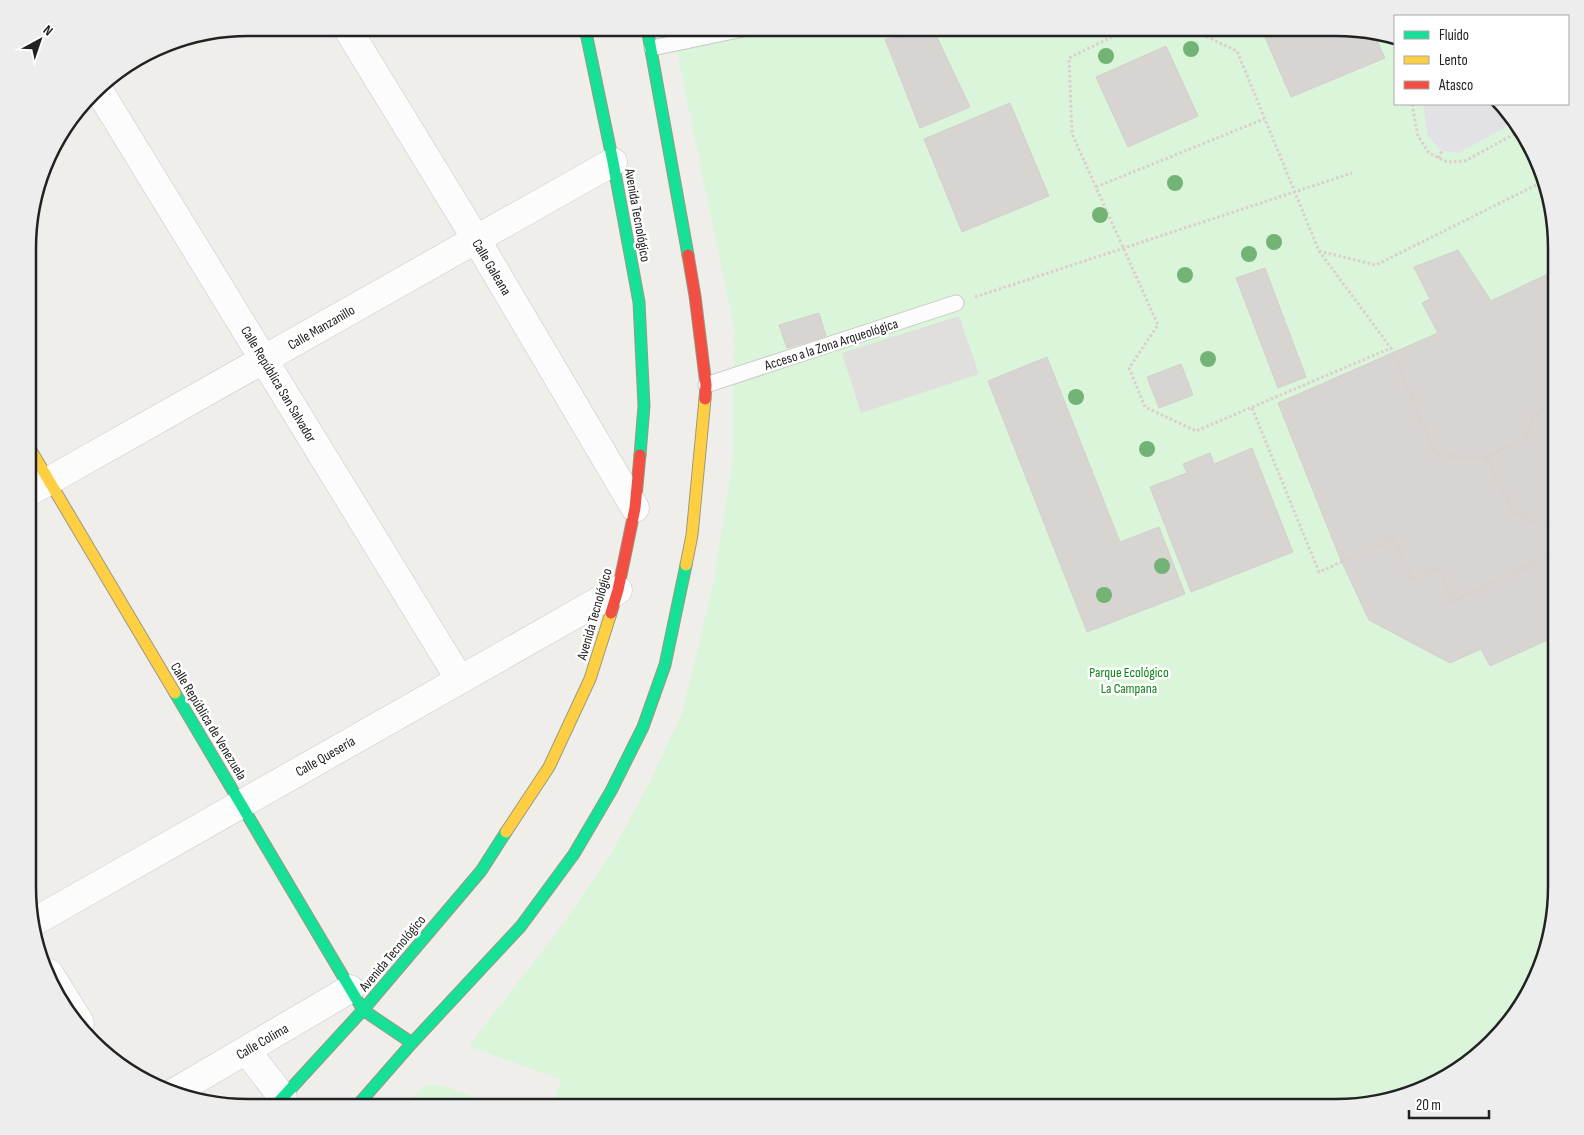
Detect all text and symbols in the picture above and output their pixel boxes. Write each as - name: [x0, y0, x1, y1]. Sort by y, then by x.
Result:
- north arrow: [15, 15, 65, 65]
- legend: [1394, 15, 1569, 105]
- text: N: [40, 22, 56, 39]
- text: Fluido: [1439, 26, 1469, 45]
- text: Lento: [1439, 51, 1468, 70]
- text: Atasco: [1438, 76, 1473, 95]
- street label: Avenida Tecnológico: [621, 166, 654, 263]
- street label: Calle Galeana: [468, 236, 515, 298]
- street label: Calle Manzanillo: [285, 301, 358, 353]
- street label: Acceso a la Zona Arqueológica: [761, 315, 900, 374]
- street label: Calle República San Salvador: [237, 323, 320, 446]
- street label: Avenida Tecnológico: [573, 566, 616, 663]
- street label: Calle República de Venezuela: [167, 659, 250, 783]
- park label: Parque Ecológico La Campana: [1089, 664, 1169, 697]
- street label: Calle Quesería: [292, 733, 358, 780]
- street label: Avenida Tecnológico: [355, 912, 429, 996]
- street label: Calle Colima: [233, 1020, 291, 1063]
- scale bar: [1409, 1088, 1489, 1120]
- text: 20 m: [1416, 1096, 1441, 1115]

